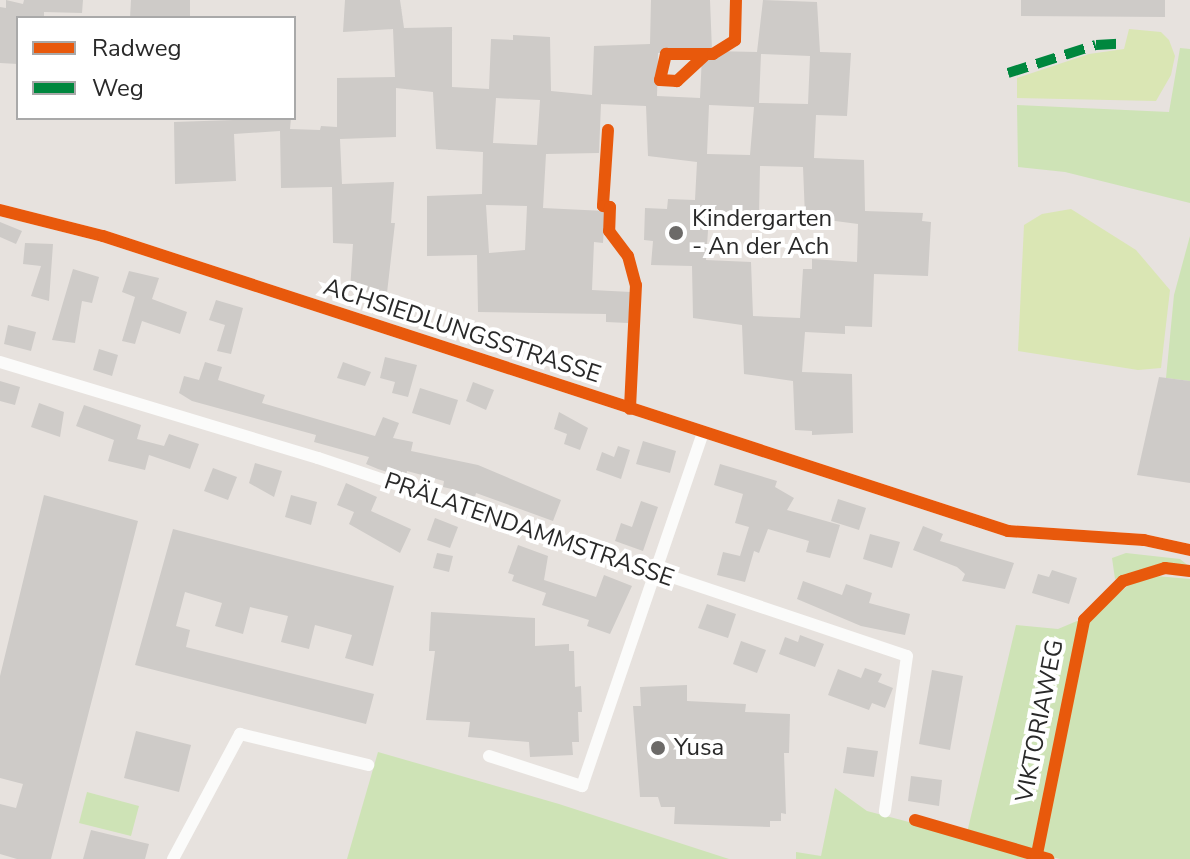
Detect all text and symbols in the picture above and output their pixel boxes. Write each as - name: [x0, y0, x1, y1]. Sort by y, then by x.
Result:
- legend: [16, 16, 296, 120]
- text: Radweg: [92, 32, 182, 64]
- text: Weg: [92, 72, 144, 104]
- place label: Kindergarten - An der Ach: [692, 205, 832, 261]
- marker: Kindergarten - An der Ach: [667, 224, 685, 242]
- street label: ACHSIEDLUNGSSTRASSE: [320, 273, 604, 389]
- street label: PRÄLATENDAMMSTRASSE: [380, 467, 678, 593]
- street label: VIKTORIAWEG: [1010, 637, 1070, 805]
- place label: Yusa: [674, 734, 724, 762]
- marker: Yusa: [649, 739, 667, 757]

